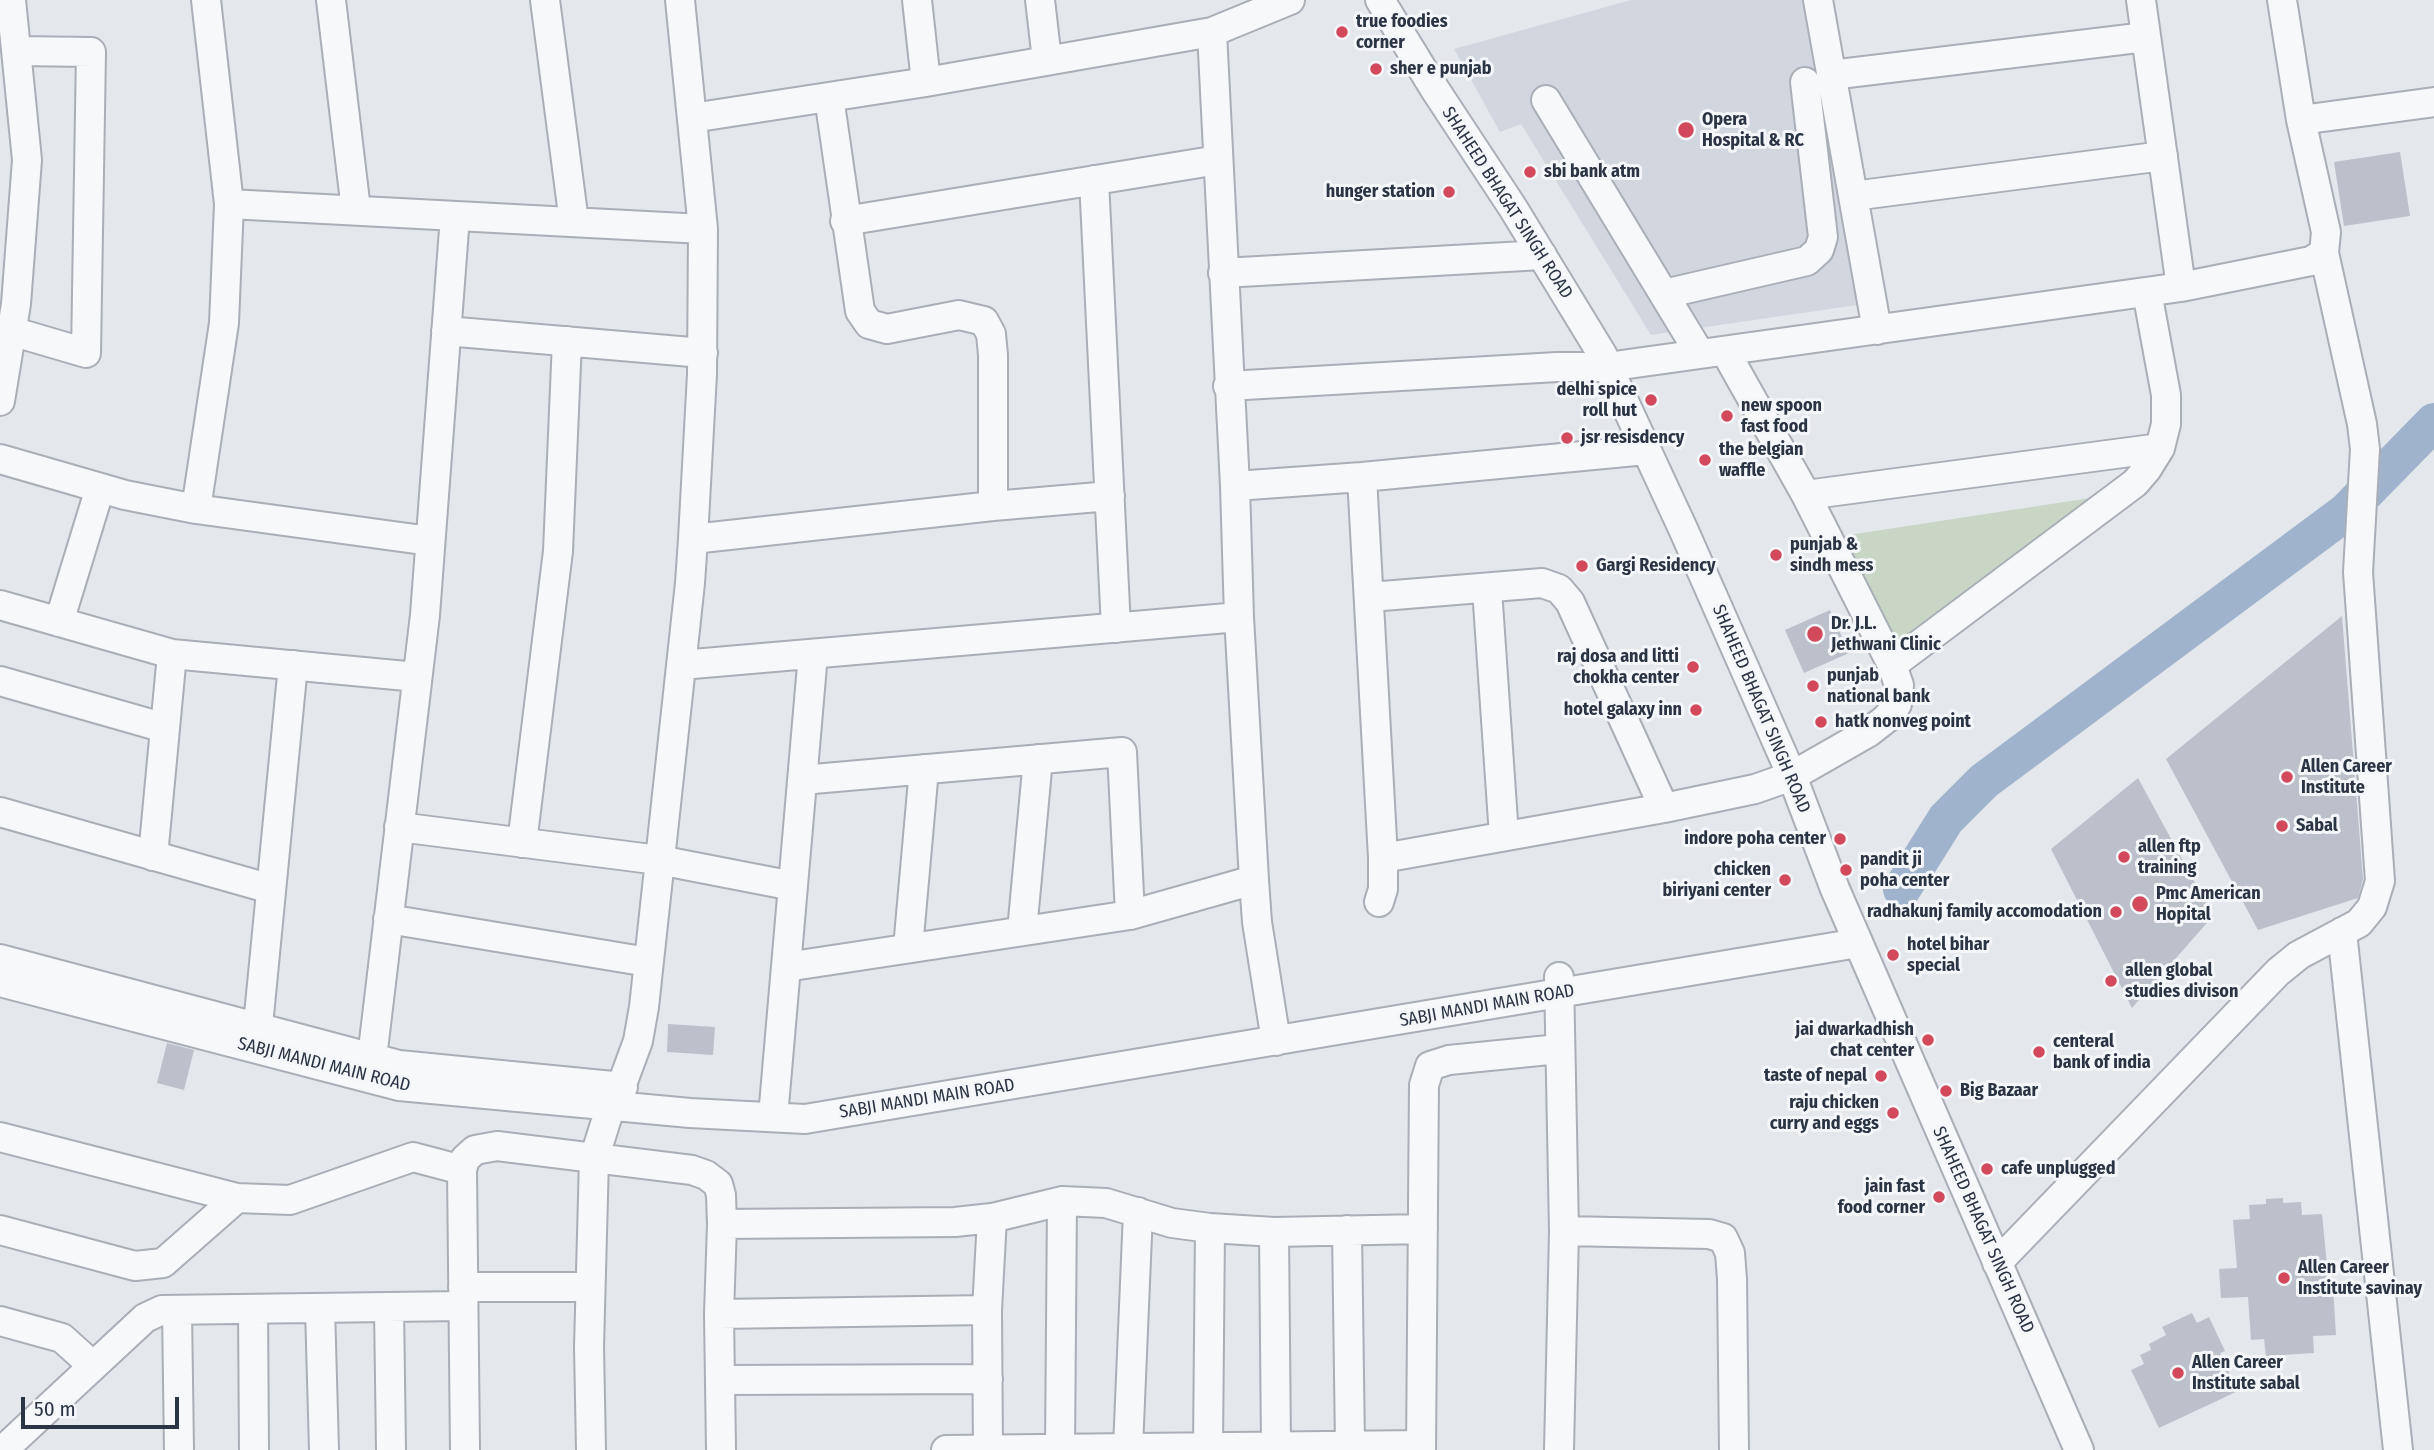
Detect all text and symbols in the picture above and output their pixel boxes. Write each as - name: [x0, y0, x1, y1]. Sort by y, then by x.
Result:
- place label: true foodies corner: [1356, 11, 1448, 54]
- marker: true foodies corner: [1334, 24, 1350, 40]
- place label: sher e punjab: [1390, 58, 1492, 80]
- marker: sher e punjab: [1368, 61, 1384, 77]
- street label: SHAHEED BHAGAT SINGH ROAD: [1437, 103, 1577, 303]
- place label: Opera Hospital & RC: [1702, 109, 1804, 152]
- marker: Opera Hospital & RC: [1676, 120, 1696, 140]
- place label: sbi bank atm: [1544, 161, 1640, 183]
- marker: sbi bank atm: [1522, 164, 1538, 180]
- place label: hunger station: [1326, 181, 1435, 203]
- marker: hunger station: [1441, 184, 1457, 200]
- place label: delhi spice roll hut: [1556, 379, 1637, 422]
- marker: delhi spice roll hut: [1643, 392, 1659, 408]
- place label: new spoon fast food: [1741, 395, 1822, 438]
- marker: new spoon fast food: [1719, 408, 1735, 424]
- place label: jsr resisdency: [1581, 427, 1684, 449]
- marker: jsr resisdency: [1559, 430, 1575, 446]
- place label: the belgian waffle: [1719, 439, 1803, 482]
- marker: the belgian waffle: [1697, 452, 1713, 468]
- place label: punjab & sindh mess: [1790, 534, 1873, 576]
- marker: punjab & sindh mess: [1768, 547, 1784, 563]
- place label: Gargi Residency: [1596, 555, 1716, 577]
- marker: Gargi Residency: [1574, 558, 1590, 574]
- street label: SHAHEED BHAGAT SINGH ROAD: [1707, 602, 1815, 816]
- place label: Dr. J.L. Jethwani Clinic: [1831, 613, 1941, 656]
- marker: Dr. J.L. Jethwani Clinic: [1805, 624, 1825, 644]
- place label: raj dosa and litti chokha center: [1557, 646, 1679, 688]
- marker: raj dosa and litti chokha center: [1685, 659, 1701, 675]
- place label: punjab national bank: [1827, 665, 1930, 708]
- marker: punjab national bank: [1805, 678, 1821, 694]
- place label: hotel galaxy inn: [1564, 699, 1682, 721]
- marker: hotel galaxy inn: [1688, 702, 1704, 718]
- place label: hatk nonveg point: [1835, 711, 1971, 733]
- marker: hatk nonveg point: [1813, 714, 1829, 730]
- place label: Allen Career Institute: [2301, 756, 2392, 798]
- marker: Allen Career Institute: [2279, 769, 2295, 785]
- place label: Sabal: [2296, 815, 2338, 837]
- marker: Sabal: [2274, 818, 2290, 834]
- place label: indore poha center: [1684, 828, 1826, 850]
- marker: indore poha center: [1832, 831, 1848, 847]
- place label: allen ftp training: [2138, 836, 2201, 878]
- place label: pandit ji poha center: [1860, 849, 1949, 892]
- marker: allen ftp training: [2116, 849, 2132, 865]
- place label: chicken biriyani center: [1663, 859, 1771, 902]
- marker: pandit ji poha center: [1838, 862, 1854, 878]
- marker: chicken biriyani center: [1777, 872, 1793, 888]
- place label: Pmc American Hopital: [2156, 883, 2261, 926]
- marker: Pmc American Hopital: [2130, 894, 2150, 914]
- place label: radhakunj family accomodation: [1867, 901, 2102, 923]
- marker: radhakunj family accomodation: [2108, 904, 2124, 920]
- place label: hotel bihar special: [1907, 934, 1989, 976]
- marker: hotel bihar special: [1885, 947, 1901, 963]
- place label: allen global studies divison: [2125, 960, 2238, 1002]
- marker: allen global studies divison: [2103, 973, 2119, 989]
- street label: SABJI MANDI MAIN ROAD: [1398, 980, 1576, 1032]
- place label: jai dwarkadhish chat center: [1796, 1019, 1914, 1062]
- place label: centeral bank of india: [2053, 1031, 2151, 1074]
- marker: jai dwarkadhish chat center: [1920, 1032, 1936, 1048]
- street label: SABJI MANDI MAIN ROAD: [235, 1033, 413, 1097]
- marker: centeral bank of india: [2031, 1044, 2047, 1060]
- place label: taste of nepal: [1764, 1065, 1867, 1087]
- marker: taste of nepal: [1873, 1068, 1889, 1084]
- street label: SABJI MANDI MAIN ROAD: [838, 1074, 1016, 1124]
- place label: Big Bazaar: [1960, 1080, 2038, 1102]
- marker: Big Bazaar: [1938, 1083, 1954, 1099]
- place label: raju chicken curry and eggs: [1770, 1092, 1879, 1134]
- marker: raju chicken curry and eggs: [1885, 1105, 1901, 1121]
- street label: SHAHEED BHAGAT SINGH ROAD: [1928, 1123, 2038, 1337]
- place label: cafe unplugged: [2001, 1158, 2115, 1180]
- marker: cafe unplugged: [1979, 1161, 1995, 1177]
- place label: jain fast food corner: [1838, 1176, 1925, 1218]
- marker: jain fast food corner: [1931, 1189, 1947, 1205]
- place label: Allen Career Institute savinay: [2298, 1257, 2422, 1300]
- marker: Allen Career Institute savinay: [2276, 1270, 2292, 1286]
- place label: Allen Career Institute sabal: [2192, 1352, 2300, 1394]
- marker: Allen Career Institute sabal: [2170, 1365, 2186, 1381]
- scale bar: [24, 1384, 182, 1428]
- text: 50 m: [34, 1396, 76, 1422]

